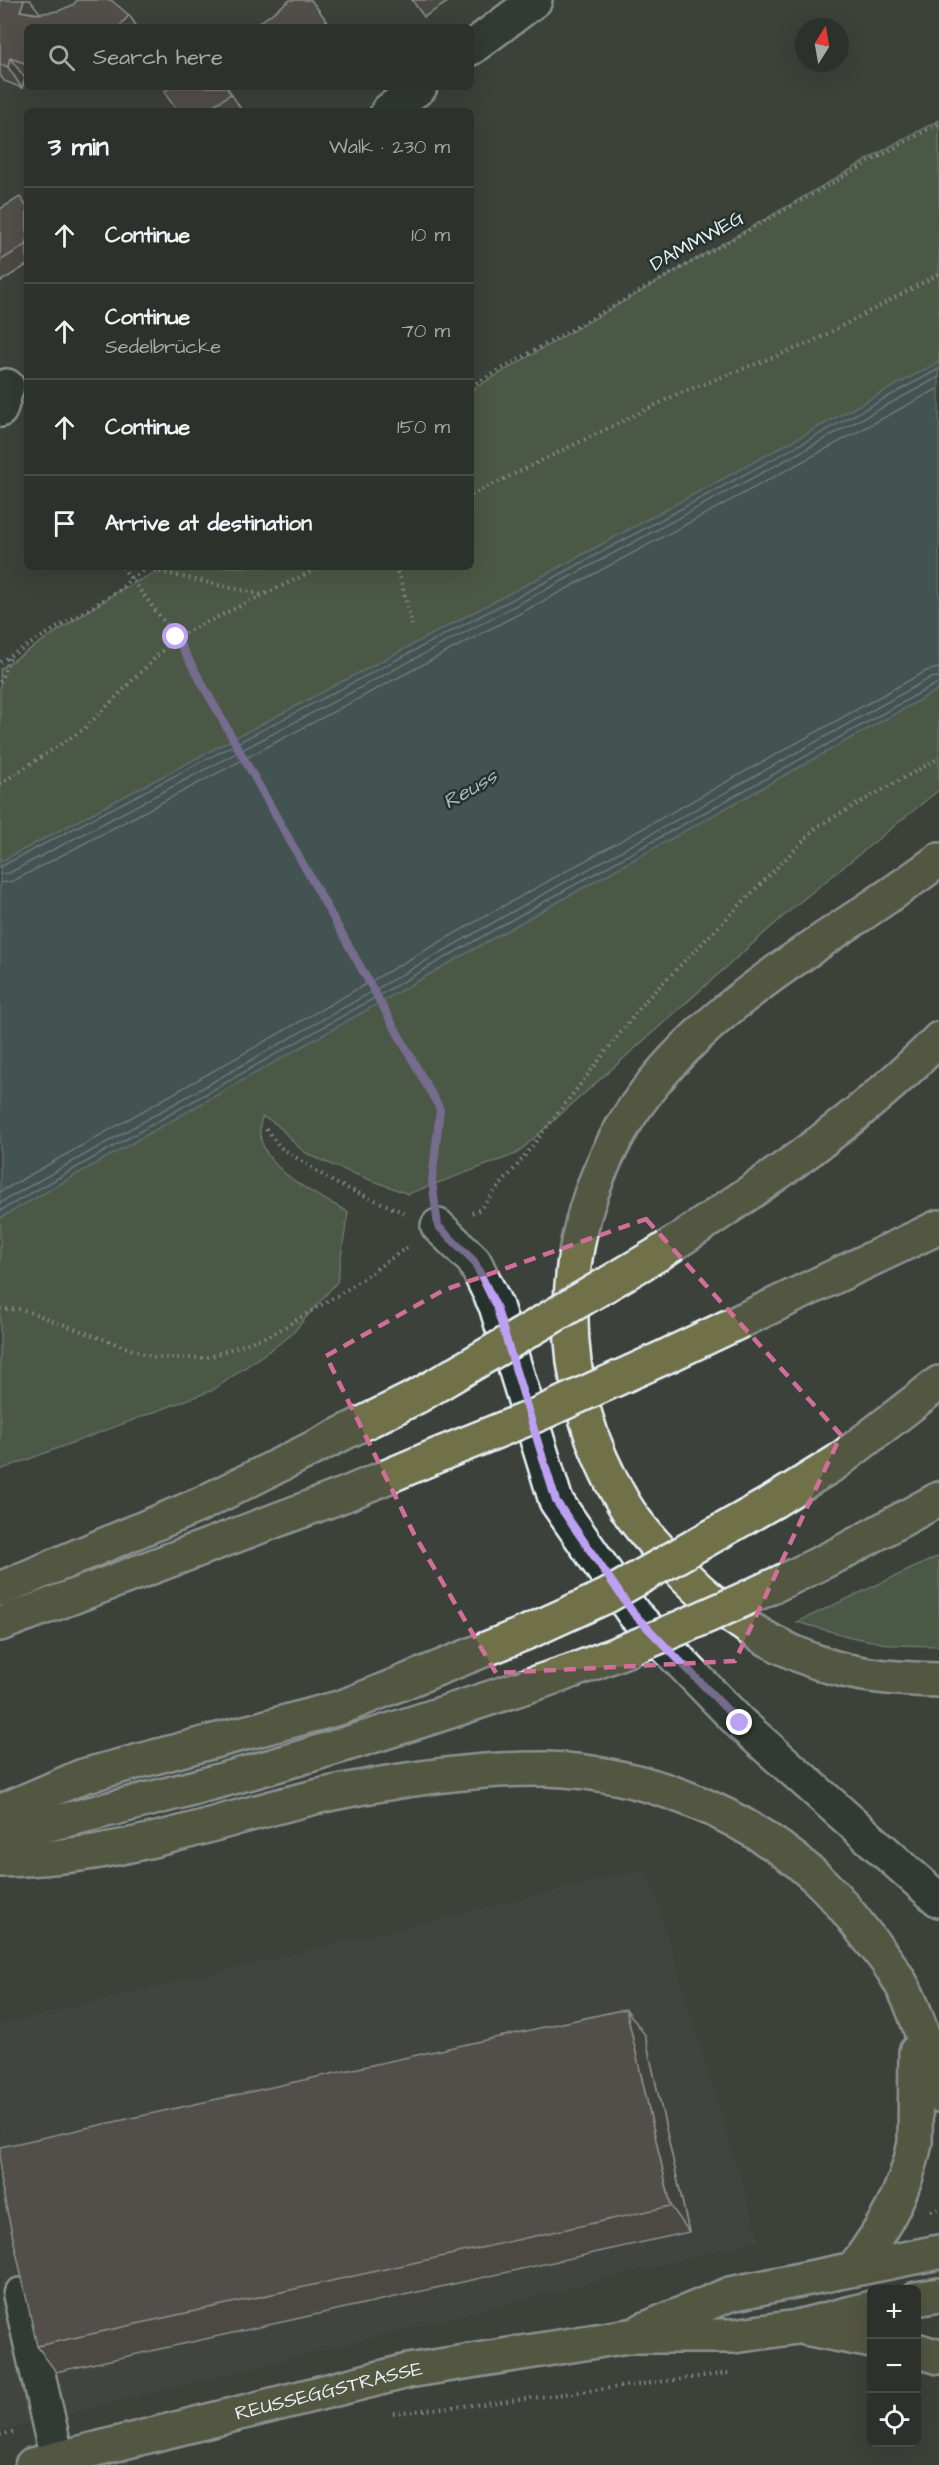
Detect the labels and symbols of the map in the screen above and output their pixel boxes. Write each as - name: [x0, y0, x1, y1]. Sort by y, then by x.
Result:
- north arrow: [795, 18, 849, 72]
- street label: DAMMWEG: [645, 204, 749, 278]
- route start: [162, 623, 188, 649]
- water label: Reuss: [438, 761, 504, 816]
- route end: [726, 1709, 752, 1735]
- street label: REUSSEGGSTRASSE: [232, 2355, 425, 2428]

